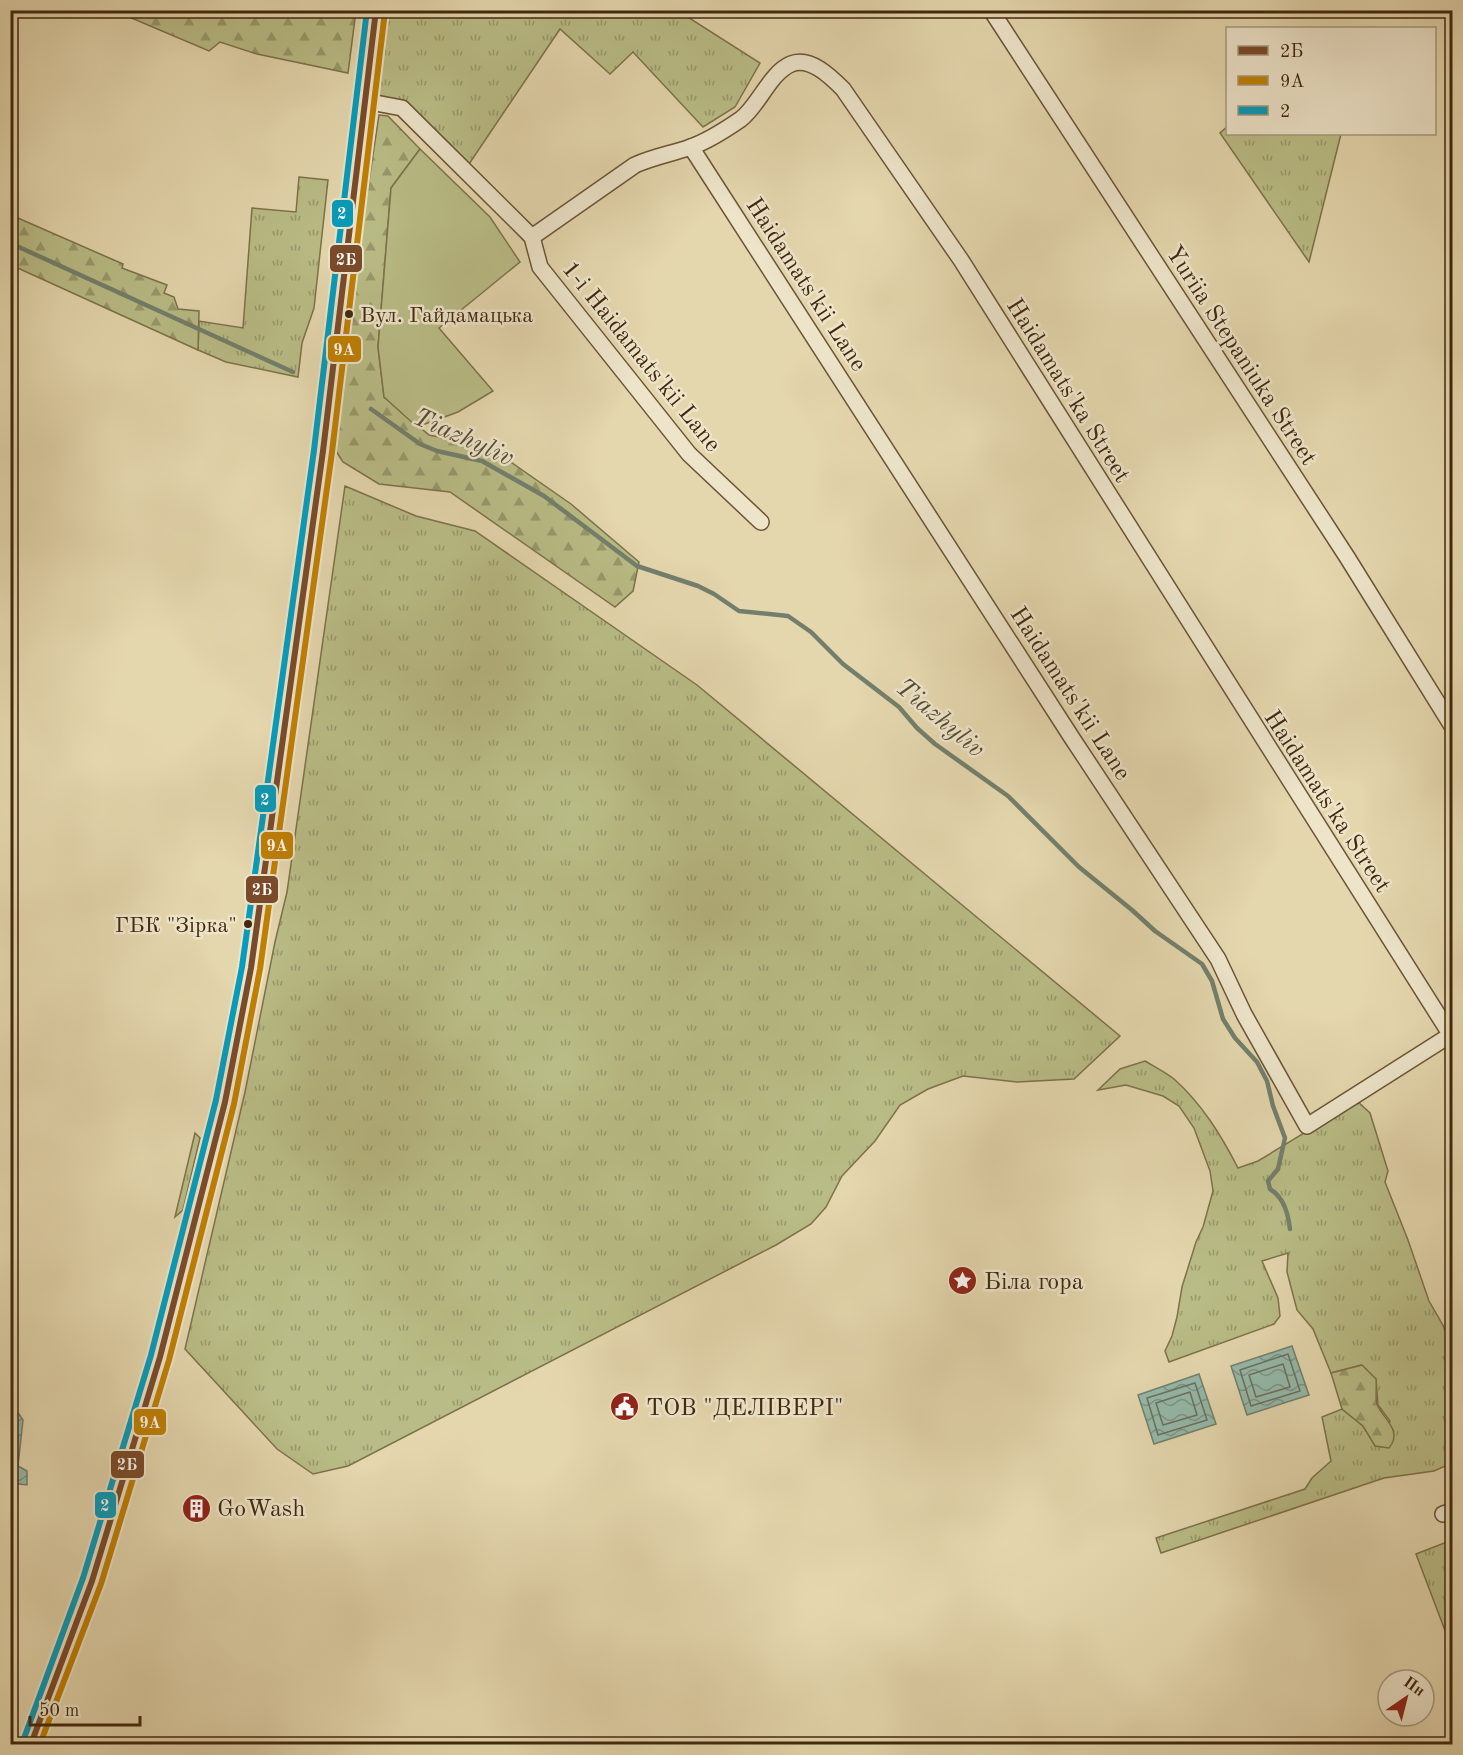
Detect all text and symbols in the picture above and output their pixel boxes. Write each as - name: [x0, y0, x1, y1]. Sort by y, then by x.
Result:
- legend: [1226, 27, 1436, 135]
- text: 2Б: [1280, 43, 1303, 61]
- text: 9А: [1280, 73, 1304, 91]
- text: 2: [1280, 103, 1290, 121]
- street label: Haidamats'kii Lane: [740, 194, 870, 376]
- line badge: 2: [331, 199, 354, 228]
- text: 2: [337, 207, 347, 223]
- street label: Yuriia Stepaniuka Street: [1160, 242, 1320, 470]
- line badge: 2Б: [329, 244, 363, 273]
- text: 2Б: [336, 253, 356, 269]
- street label: 1-i Haidamats'kii Lane: [556, 258, 724, 457]
- street label: Haidamats'ka Street: [1001, 295, 1134, 487]
- place label: Вул. Гайдамацька: [360, 305, 533, 327]
- marker: Вул. Гайдамацька: [343, 308, 355, 320]
- line badge: 9А: [327, 335, 362, 363]
- text: 9А: [333, 343, 355, 359]
- water label: Tiazhyliv: [409, 404, 517, 471]
- street label: Haidamats'kii Lane: [1004, 603, 1134, 785]
- water label: Tiazhyliv: [890, 674, 989, 763]
- street label: Haidamats'ka Street: [1259, 707, 1394, 897]
- line badge: 2: [254, 784, 277, 813]
- text: 2: [260, 793, 270, 809]
- line badge: 9А: [260, 831, 294, 860]
- text: 9А: [266, 839, 288, 855]
- line badge: 2Б: [245, 875, 279, 904]
- text: 2Б: [252, 883, 272, 899]
- place label: ГБК "Зірка": [115, 915, 237, 937]
- marker: ГБК "Зірка": [242, 918, 254, 930]
- place icon: Біла гора: [947, 1265, 979, 1297]
- place label: Біла гора: [984, 1271, 1084, 1295]
- public building icon: ТОВ "ДЕЛІВЕРІ": [609, 1391, 641, 1423]
- place label: ТОВ "ДЕЛІВЕРІ": [646, 1397, 843, 1421]
- line badge: 9А: [133, 1408, 167, 1436]
- text: 9А: [139, 1416, 161, 1432]
- line badge: 2Б: [110, 1450, 145, 1479]
- text: 2Б: [117, 1458, 137, 1474]
- line badge: 2: [94, 1491, 117, 1519]
- building icon: GoWash: [180, 1492, 212, 1524]
- place label: GoWash: [217, 1498, 305, 1522]
- text: 2: [100, 1499, 110, 1515]
- north arrow: [1376, 1668, 1436, 1728]
- text: Пн: [1400, 1674, 1427, 1700]
- scale bar: [30, 1689, 140, 1727]
- text: 50 m: [39, 1702, 79, 1720]

